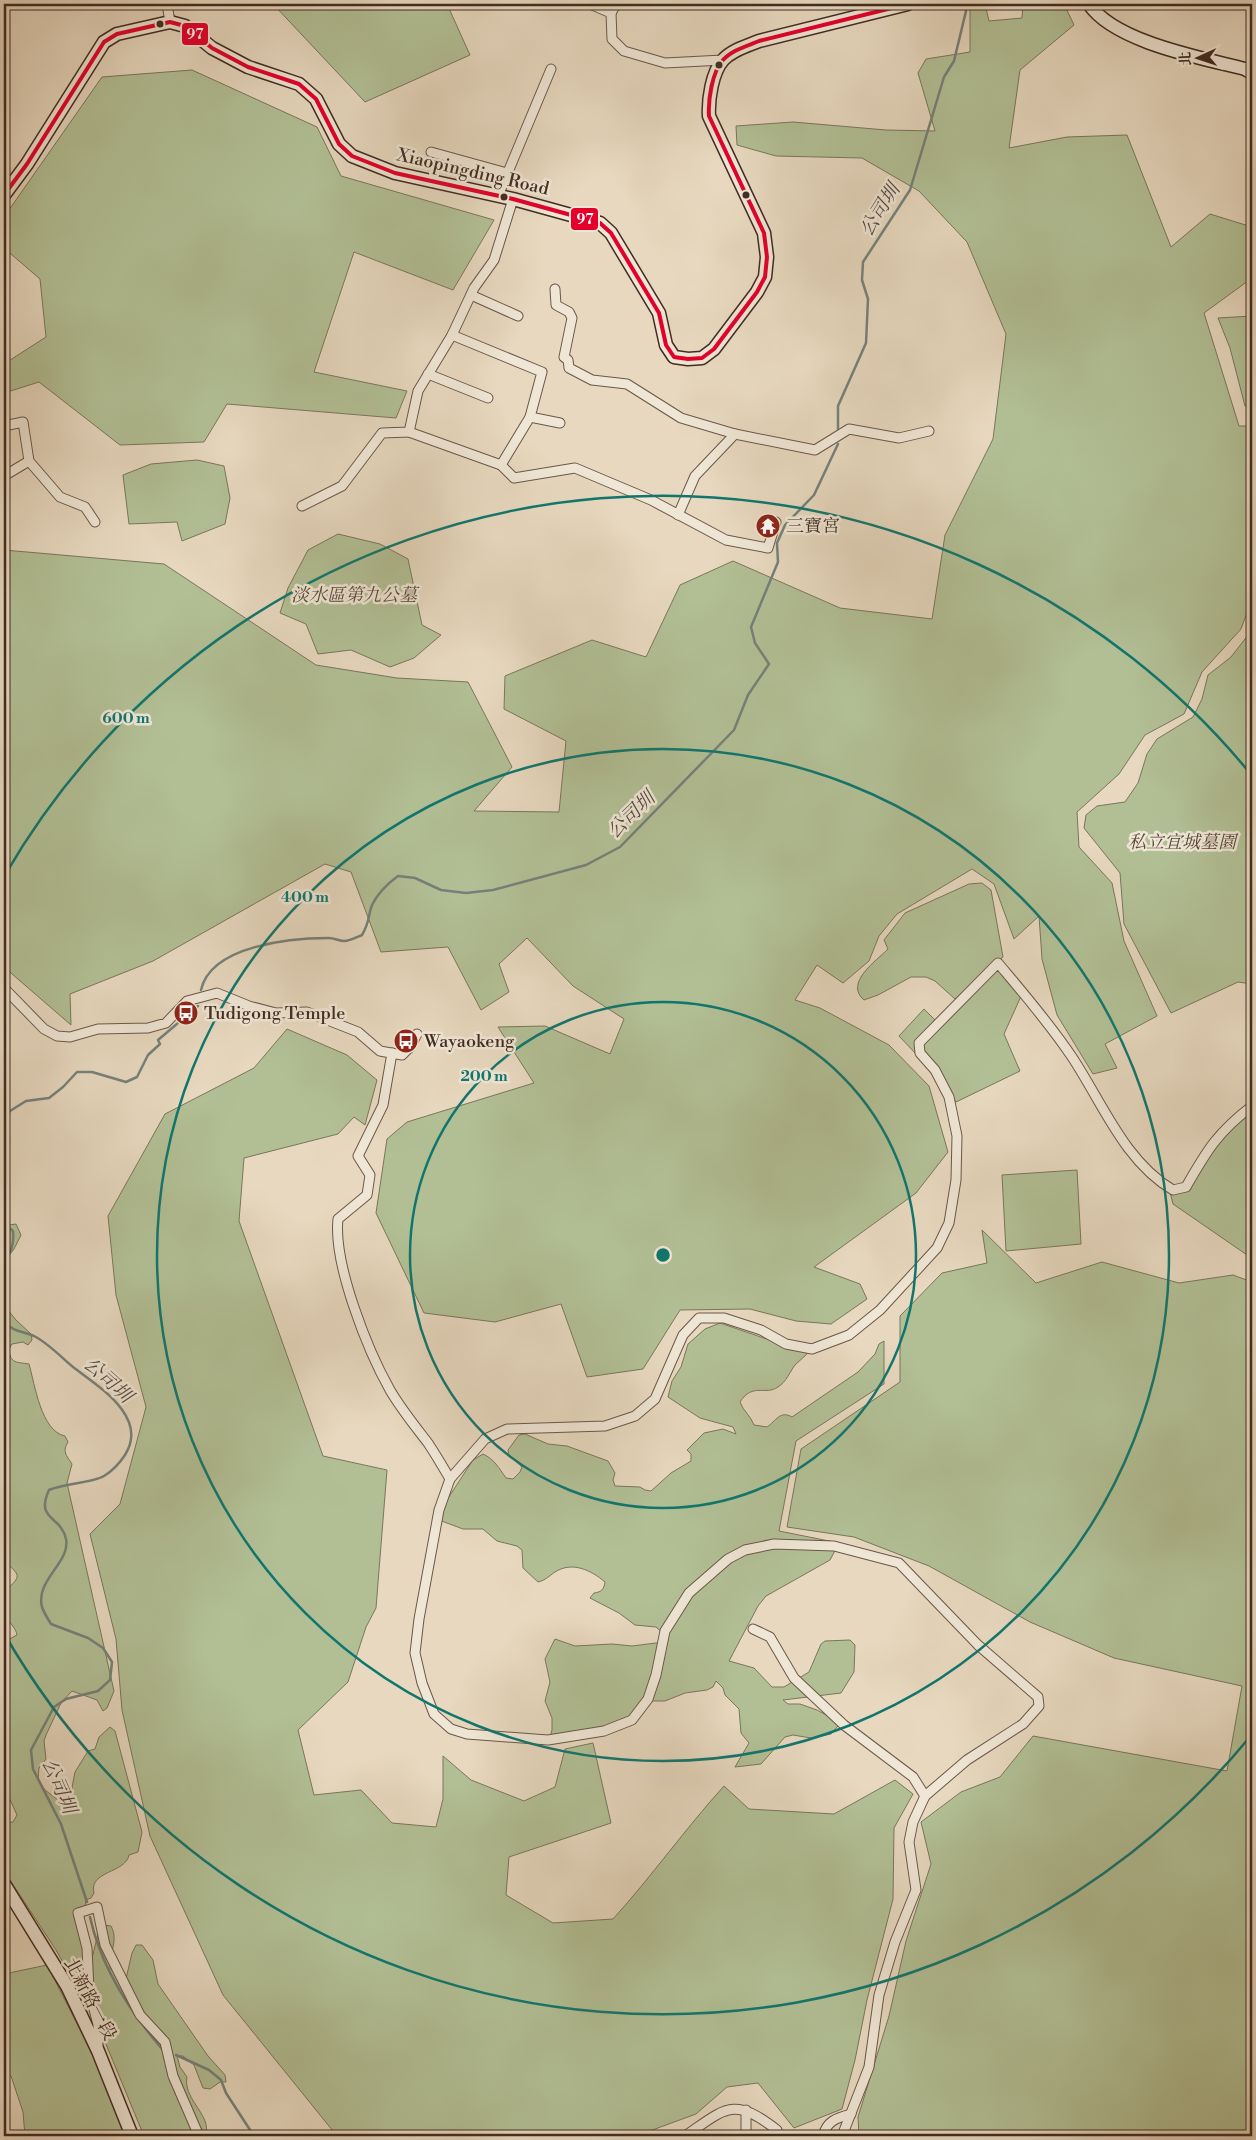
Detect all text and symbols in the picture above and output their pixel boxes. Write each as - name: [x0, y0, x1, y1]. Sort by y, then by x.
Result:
- unlabelled marker: [155, 19, 165, 29]
- line badge: 97: [181, 22, 209, 46]
- text: 97: [186, 26, 204, 44]
- north arrow: [1174, 32, 1224, 82]
- text: 北: [1177, 51, 1195, 66]
- unlabelled marker: [714, 60, 724, 70]
- street label: Xiaopingding Road: [394, 143, 552, 201]
- water label: 公司圳: [855, 177, 907, 241]
- unlabelled marker: [741, 190, 751, 200]
- unlabelled marker: [499, 192, 509, 202]
- line badge: 97: [570, 207, 599, 231]
- text: 97: [576, 211, 594, 229]
- temple icon: 三寶宮: [755, 513, 781, 539]
- place label: 三寶宮: [786, 515, 840, 538]
- park label: 淡水區第九公墓: [291, 584, 420, 607]
- text: 600 m: [102, 709, 150, 728]
- water label: 公司圳: [602, 784, 662, 843]
- park label: 私立宜城墓園: [1128, 831, 1239, 854]
- text: 400 m: [281, 888, 329, 907]
- bus stop icon: Tudigong Temple: [173, 1000, 199, 1026]
- place label: Tudigong Temple: [204, 1002, 345, 1025]
- bus stop icon: Wayaokeng: [393, 1028, 419, 1054]
- place label: Wayaokeng: [423, 1030, 515, 1053]
- text: 200 m: [460, 1067, 508, 1086]
- centre of rings: [654, 1246, 672, 1264]
- water label: 公司圳: [79, 1352, 139, 1410]
- water label: 公司圳: [37, 1755, 82, 1820]
- street label: 北新路一段: [59, 1954, 121, 2044]

